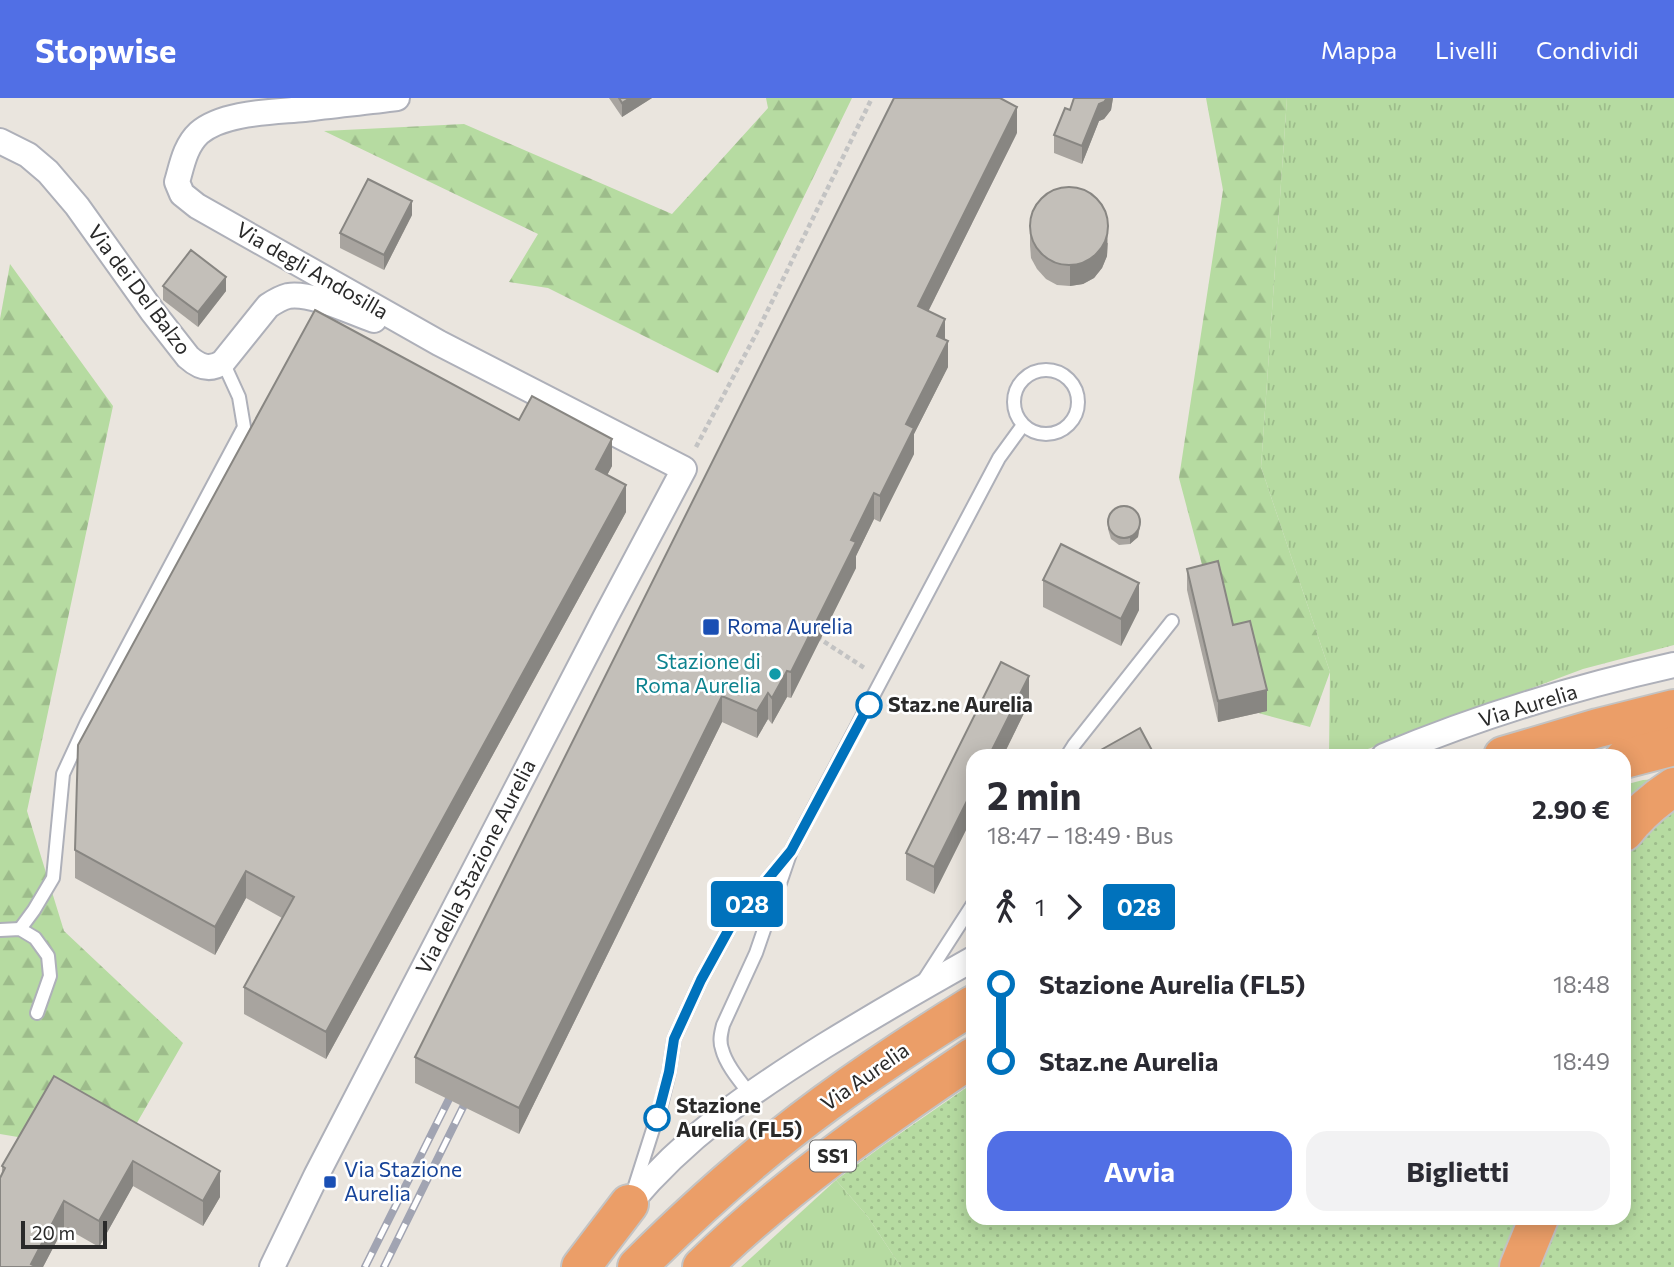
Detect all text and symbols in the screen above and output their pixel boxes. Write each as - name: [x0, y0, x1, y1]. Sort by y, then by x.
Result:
- text: Stopwise: [35, 29, 176, 70]
- text: Mappa: [1321, 35, 1397, 64]
- text: Livelli: [1435, 35, 1498, 64]
- text: Condividi: [1536, 35, 1639, 64]
- street label: Via degli Andosilla: [232, 216, 393, 323]
- street label: Via dei Del Balzo: [83, 219, 197, 359]
- place label: Roma Aurelia: [727, 613, 853, 638]
- marker: Roma Aurelia: [701, 617, 721, 637]
- place label: Stazione di Roma Aurelia: [635, 648, 761, 697]
- marker: Stazione di Roma Aurelia: [767, 666, 783, 682]
- street label: Via Aurelia: [1475, 678, 1580, 731]
- place label: Staz.ne Aurelia: [888, 691, 1033, 716]
- marker: Staz.ne Aurelia: [856, 692, 882, 718]
- street label: Via della Stazione Aurelia: [410, 755, 540, 978]
- text: 2 min: [987, 771, 1082, 818]
- text: 2.90 €: [1532, 793, 1610, 824]
- text: 18:47 – 18:49 · Bus: [987, 821, 1173, 849]
- line badge: 028: [707, 881, 787, 927]
- icon: walk: [987, 888, 1025, 926]
- icon: forward: [1055, 888, 1093, 926]
- text: 028: [725, 889, 769, 918]
- text: 028: [1117, 892, 1161, 921]
- text: 1: [1035, 893, 1045, 921]
- text: Stazione Aurelia (FL5): [1039, 968, 1305, 999]
- text: 18:48: [1553, 970, 1610, 998]
- street label: Via Aurelia: [815, 1036, 913, 1115]
- text: Staz.ne Aurelia: [1039, 1045, 1218, 1076]
- text: 18:49: [1553, 1047, 1610, 1075]
- place label: Stazione Aurelia (FL5): [676, 1092, 802, 1141]
- marker: Stazione Aurelia (FL5): [644, 1105, 670, 1131]
- button: Avvia: [987, 1131, 1292, 1211]
- button: Biglietti: [1306, 1131, 1610, 1211]
- road number: SS1: [810, 1140, 856, 1172]
- place label: Via Stazione Aurelia: [344, 1156, 462, 1205]
- marker: Via Stazione Aurelia: [322, 1174, 338, 1190]
- scale bar: [21, 1218, 107, 1250]
- text: 20 m: [32, 1221, 75, 1244]

